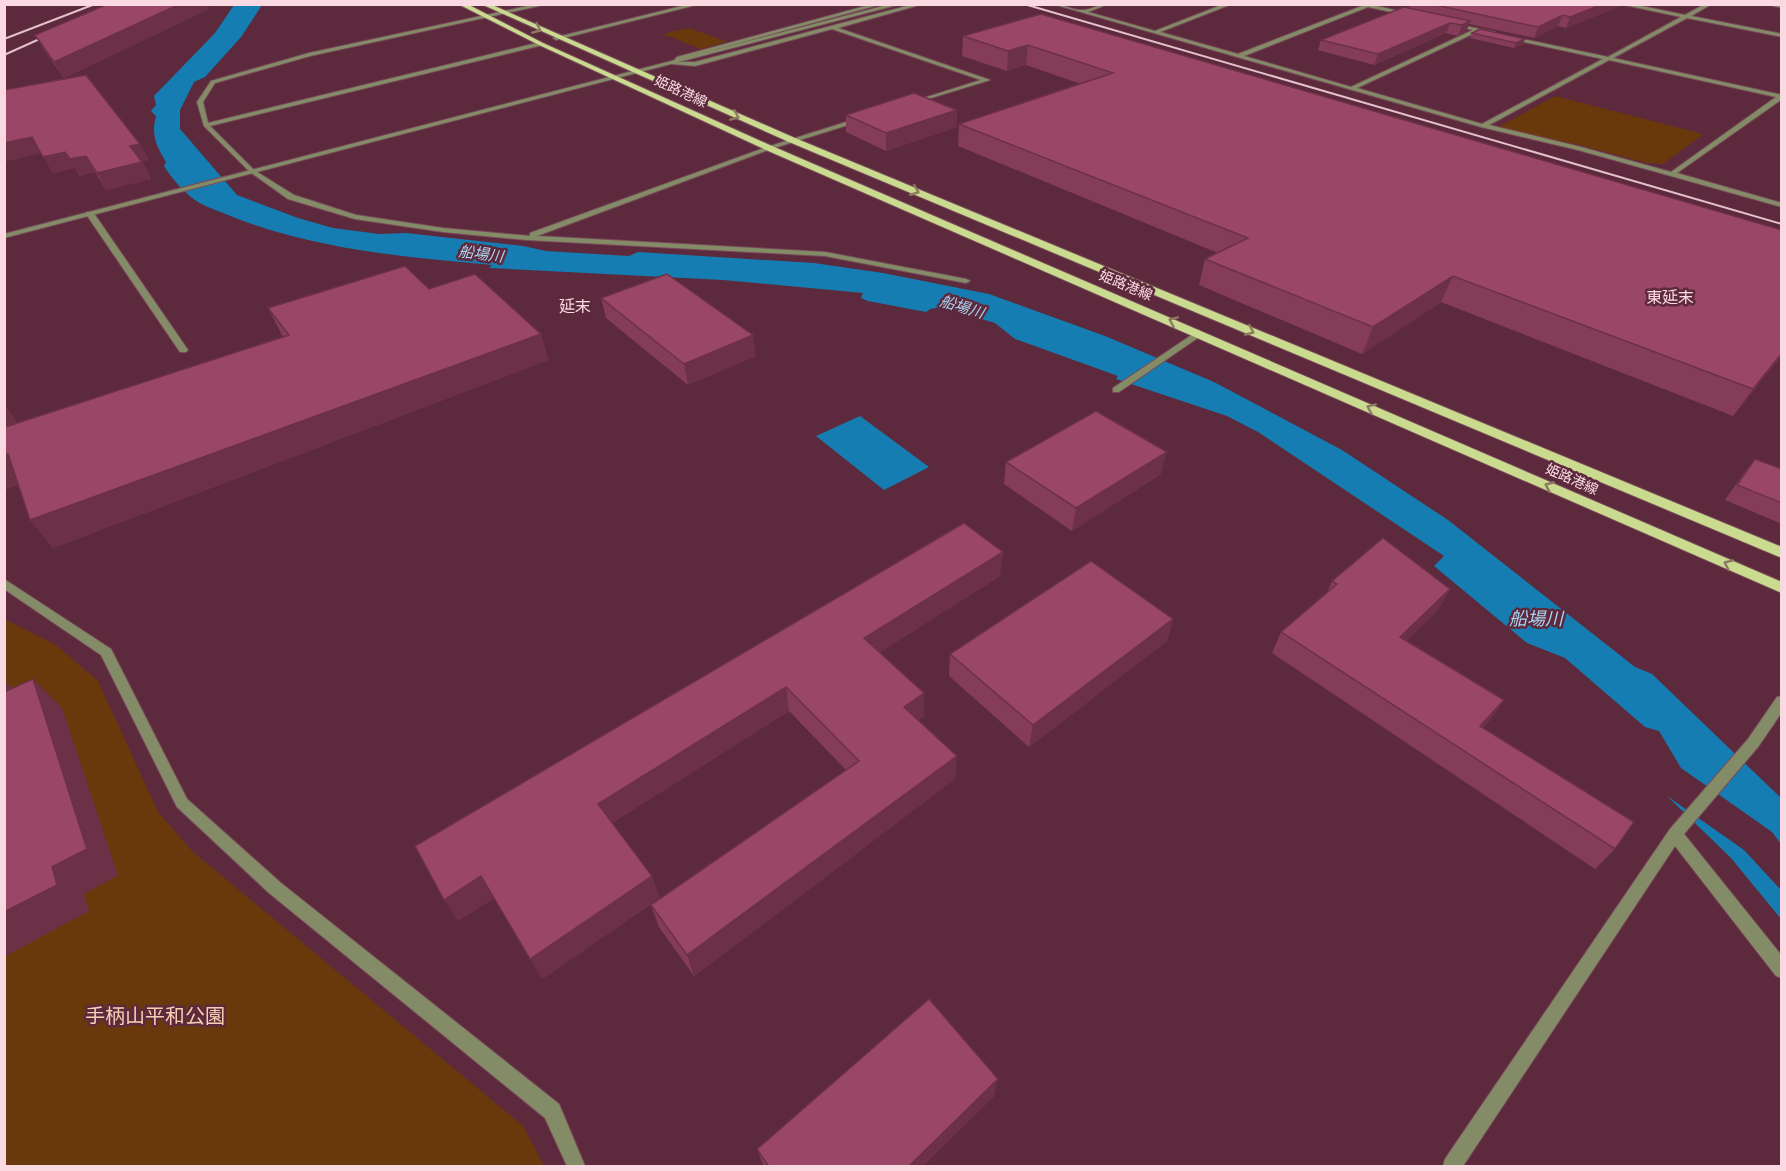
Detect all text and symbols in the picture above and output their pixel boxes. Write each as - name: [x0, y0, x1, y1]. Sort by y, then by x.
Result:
- one-way arrow: [530, 22, 541, 34]
- street label: 姫路港線: [652, 70, 711, 111]
- one-way arrow: [728, 108, 739, 120]
- one-way arrow: [908, 184, 919, 196]
- water label: 船場川: [458, 240, 507, 266]
- street label: 姫路港線: [1097, 265, 1156, 304]
- district label: 東延末: [1646, 286, 1694, 308]
- water label: 船場川: [938, 290, 989, 323]
- district label: 延末: [559, 295, 591, 317]
- one-way arrow: [1168, 316, 1179, 328]
- one-way arrow: [1243, 324, 1254, 336]
- one-way arrow: [1366, 403, 1377, 415]
- street label: 姫路港線: [1543, 458, 1602, 499]
- one-way arrow: [1545, 481, 1556, 493]
- one-way arrow: [1723, 559, 1734, 571]
- water label: 船場川: [1509, 606, 1565, 630]
- park label: 手柄山平和公園: [85, 1002, 225, 1029]

